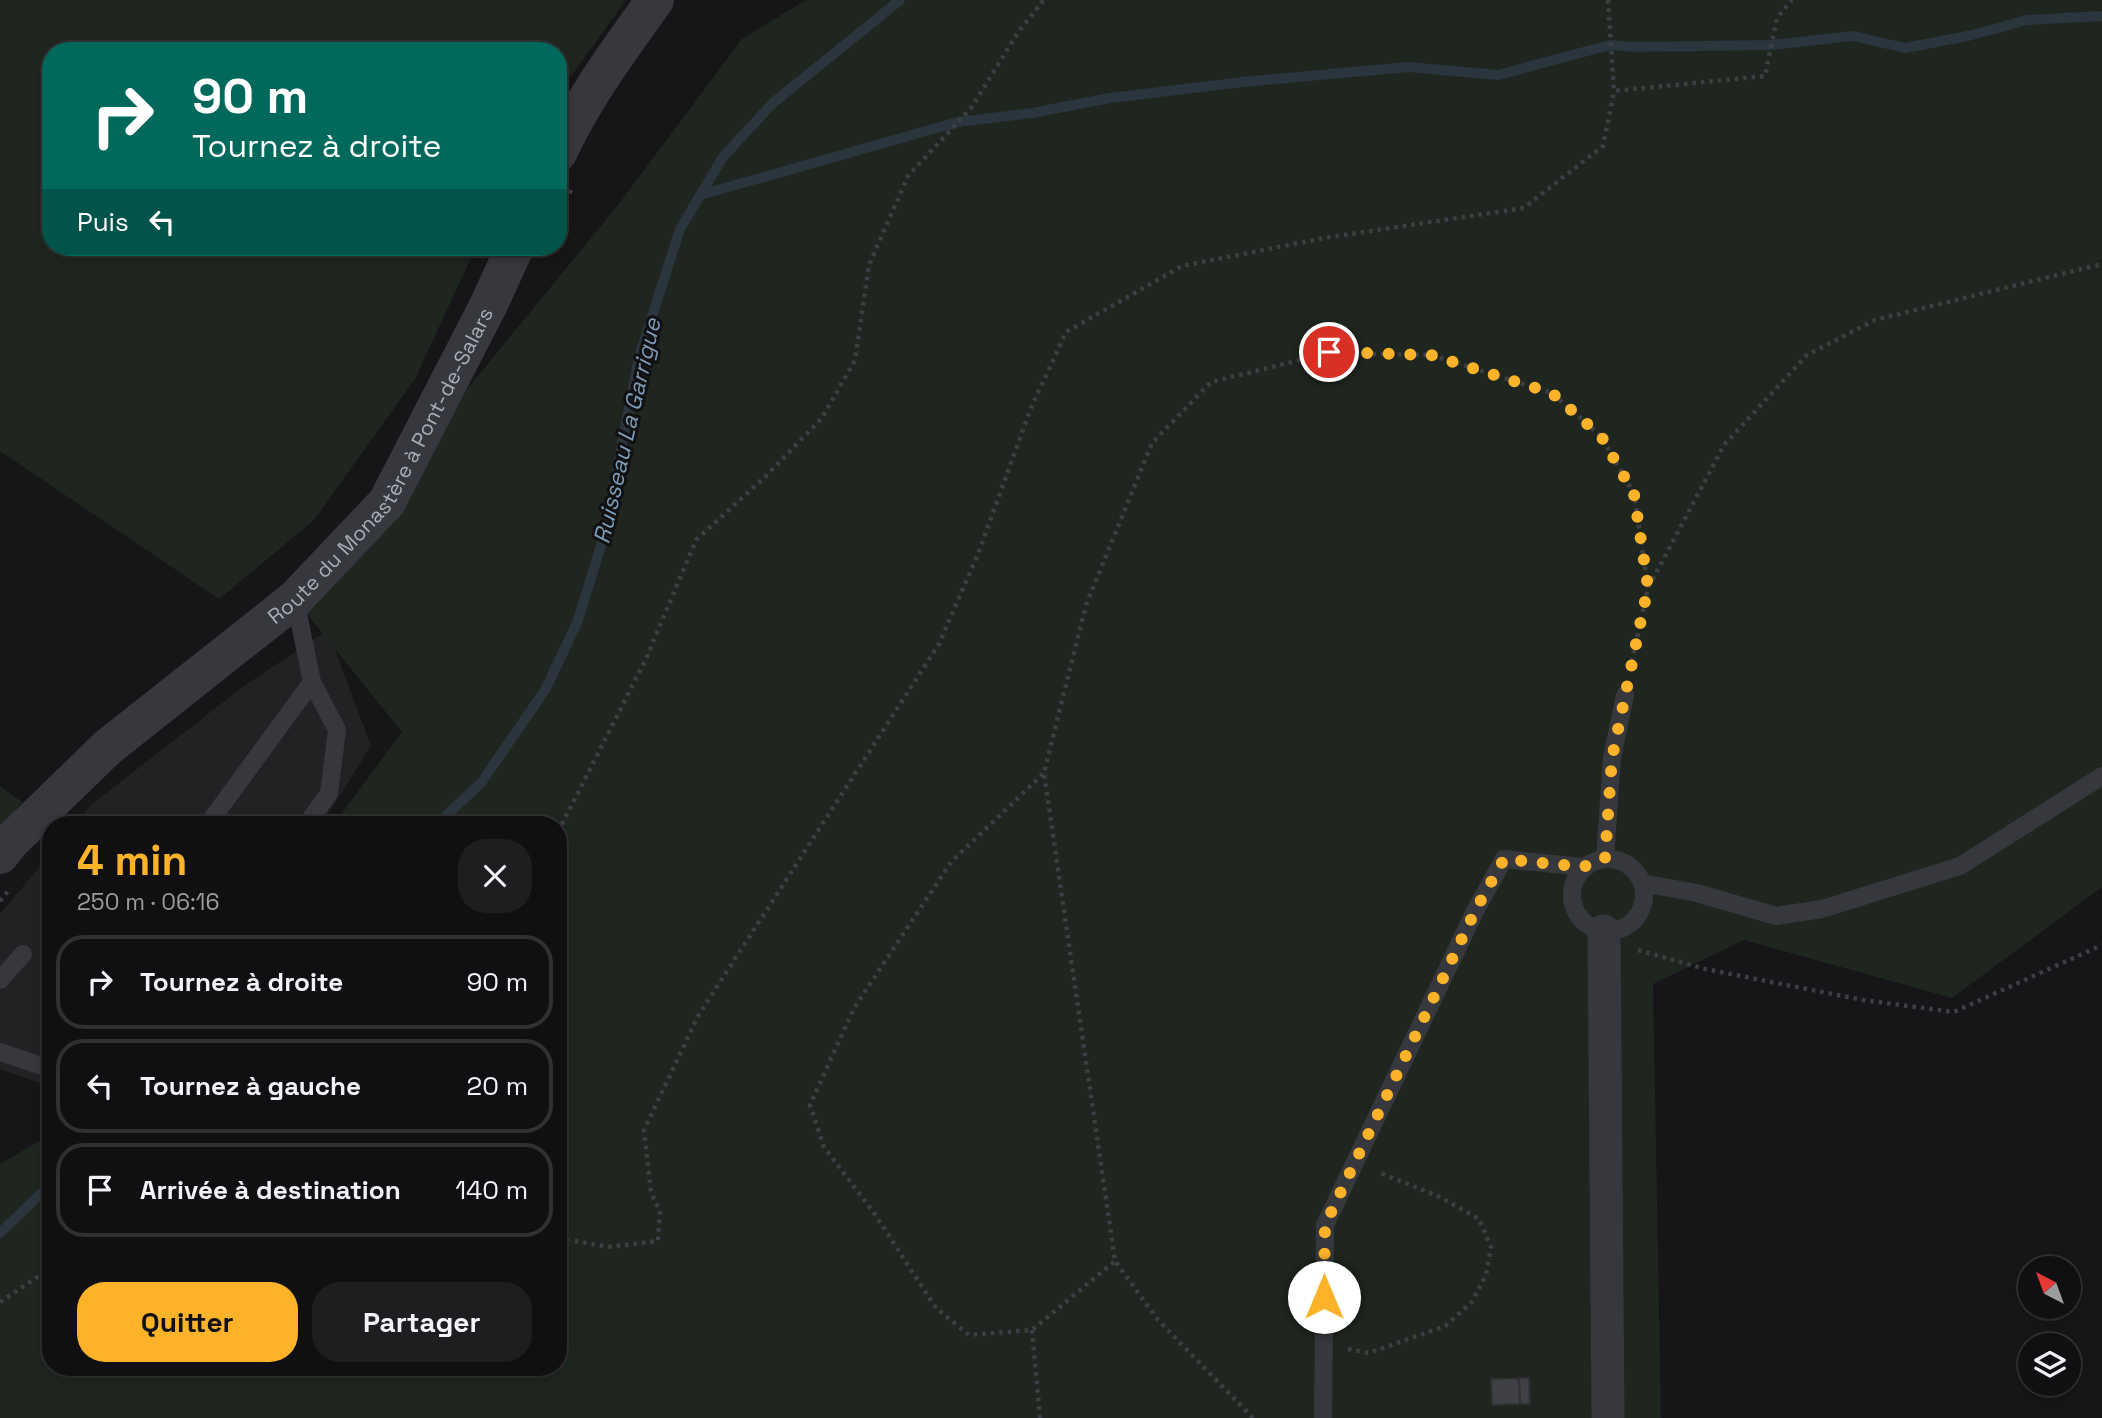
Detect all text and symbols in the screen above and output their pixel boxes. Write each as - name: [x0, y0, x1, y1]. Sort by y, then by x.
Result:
- text: 90 m: [192, 65, 308, 127]
- icon: right: [77, 70, 168, 161]
- text: Tournez à droite: [192, 126, 441, 166]
- icon: left: [143, 203, 181, 241]
- text: Puis: [77, 205, 129, 239]
- street label: Route du Monastère à Pont-de-Salars: [262, 303, 499, 629]
- water label: Ruisseau La Garrigue: [586, 314, 668, 547]
- pin: [1299, 322, 1359, 382]
- icon: arrive: [1310, 333, 1348, 371]
- text: 4 min: [77, 834, 187, 887]
- button: close: [458, 839, 532, 913]
- text: 250 m · 06:16: [77, 887, 220, 917]
- icon: right: [81, 963, 119, 1001]
- text: Tournez à droite: [140, 965, 343, 999]
- text: 90 m: [466, 965, 528, 999]
- icon: left: [81, 1067, 119, 1105]
- text: Tournez à gauche: [140, 1069, 361, 1103]
- text: 20 m: [467, 1069, 528, 1103]
- icon: arrive: [81, 1171, 119, 1209]
- text: Arrivée à destination: [140, 1173, 401, 1207]
- text: 140 m: [455, 1173, 528, 1207]
- north arrow: [2018, 1256, 2081, 1320]
- map controls: [2018, 1256, 2081, 1396]
- position arrow: [1287, 1260, 1361, 1334]
- button: Quitter: [77, 1282, 298, 1362]
- button: Partager: [312, 1282, 532, 1362]
- button: layers: [2018, 1333, 2081, 1396]

